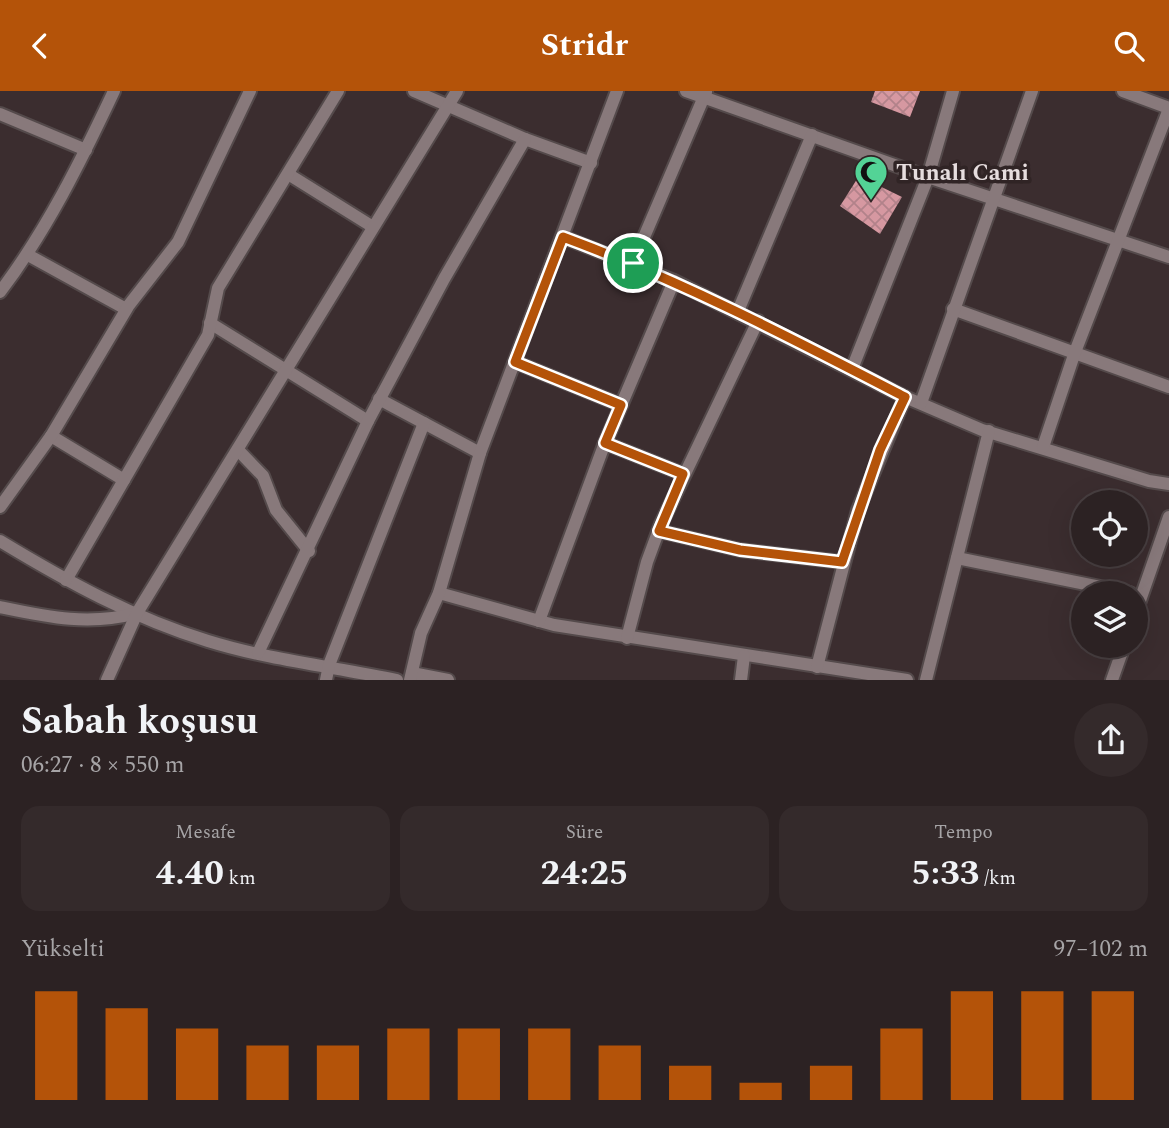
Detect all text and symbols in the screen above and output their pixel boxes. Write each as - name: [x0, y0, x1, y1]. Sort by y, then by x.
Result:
- text: Stridr: [541, 21, 628, 70]
- icon: back: [21, 27, 59, 65]
- icon: search: [1110, 27, 1148, 65]
- mosque icon: Tunalı Cami: [852, 153, 890, 202]
- place label: Tunalı Cami: [896, 156, 1029, 191]
- pin: [603, 233, 663, 293]
- icon: arrive: [614, 244, 652, 282]
- map controls: [1071, 490, 1148, 658]
- button: locate: [1071, 490, 1148, 567]
- button: layers: [1071, 581, 1148, 658]
- text: Sabah koşusu: [21, 693, 258, 751]
- button: share: [1074, 703, 1148, 777]
- text: 06:27 · 8 × 550 m: [21, 748, 185, 783]
- text: Mesafe: [175, 818, 236, 847]
- text: Süre: [566, 818, 603, 847]
- text: Tempo: [934, 818, 993, 847]
- text: 4.40: [156, 847, 224, 900]
- text: 24:25: [541, 847, 628, 900]
- text: 5:33: [911, 847, 979, 900]
- text: km: [224, 864, 256, 893]
- text: /km: [979, 864, 1016, 893]
- text: Yükselti: [21, 932, 105, 967]
- text: 97–102 m: [1053, 932, 1148, 967]

